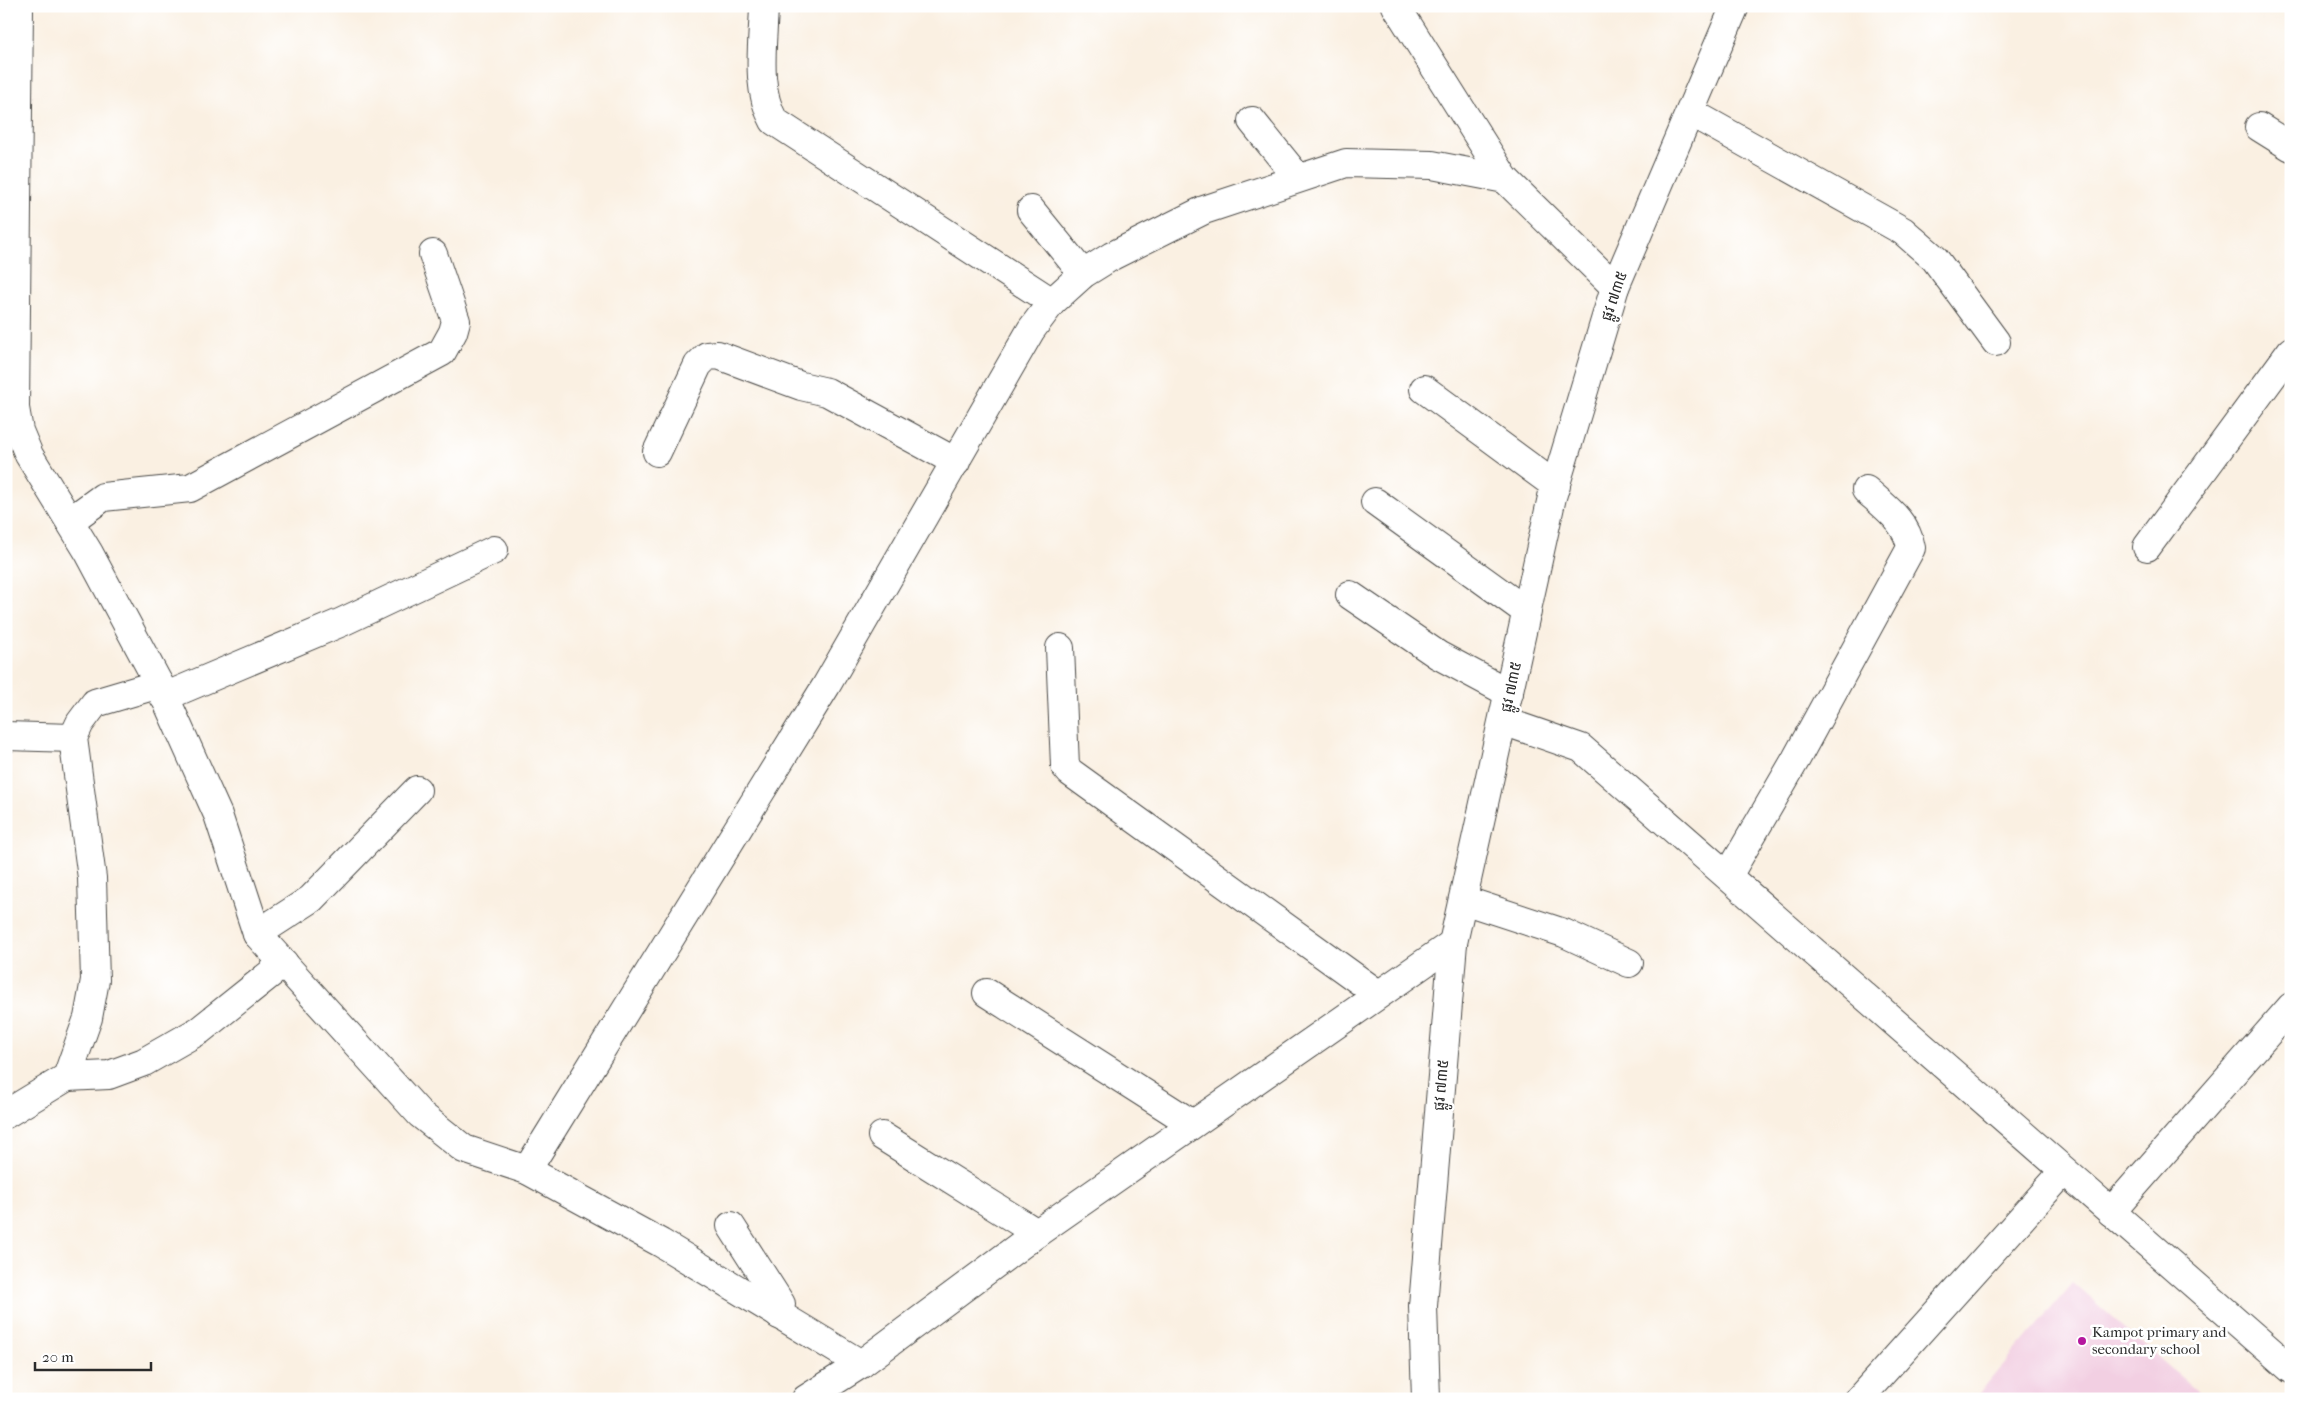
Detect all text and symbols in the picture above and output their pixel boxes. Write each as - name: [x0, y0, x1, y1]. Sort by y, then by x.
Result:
- street label: ផ្លូវ ៧៣៥: [1597, 269, 1635, 325]
- street label: ផ្លូវ ៧៣៥: [1497, 660, 1530, 715]
- street label: ផ្លូវ ៧៣៥: [1430, 1058, 1457, 1112]
- place label: Kampot primary and secondary school: [2092, 1323, 2227, 1358]
- marker: Kampot primary and secondary school: [2076, 1335, 2088, 1347]
- scale bar: [35, 1340, 151, 1372]
- text: 20 m: [42, 1348, 74, 1366]

